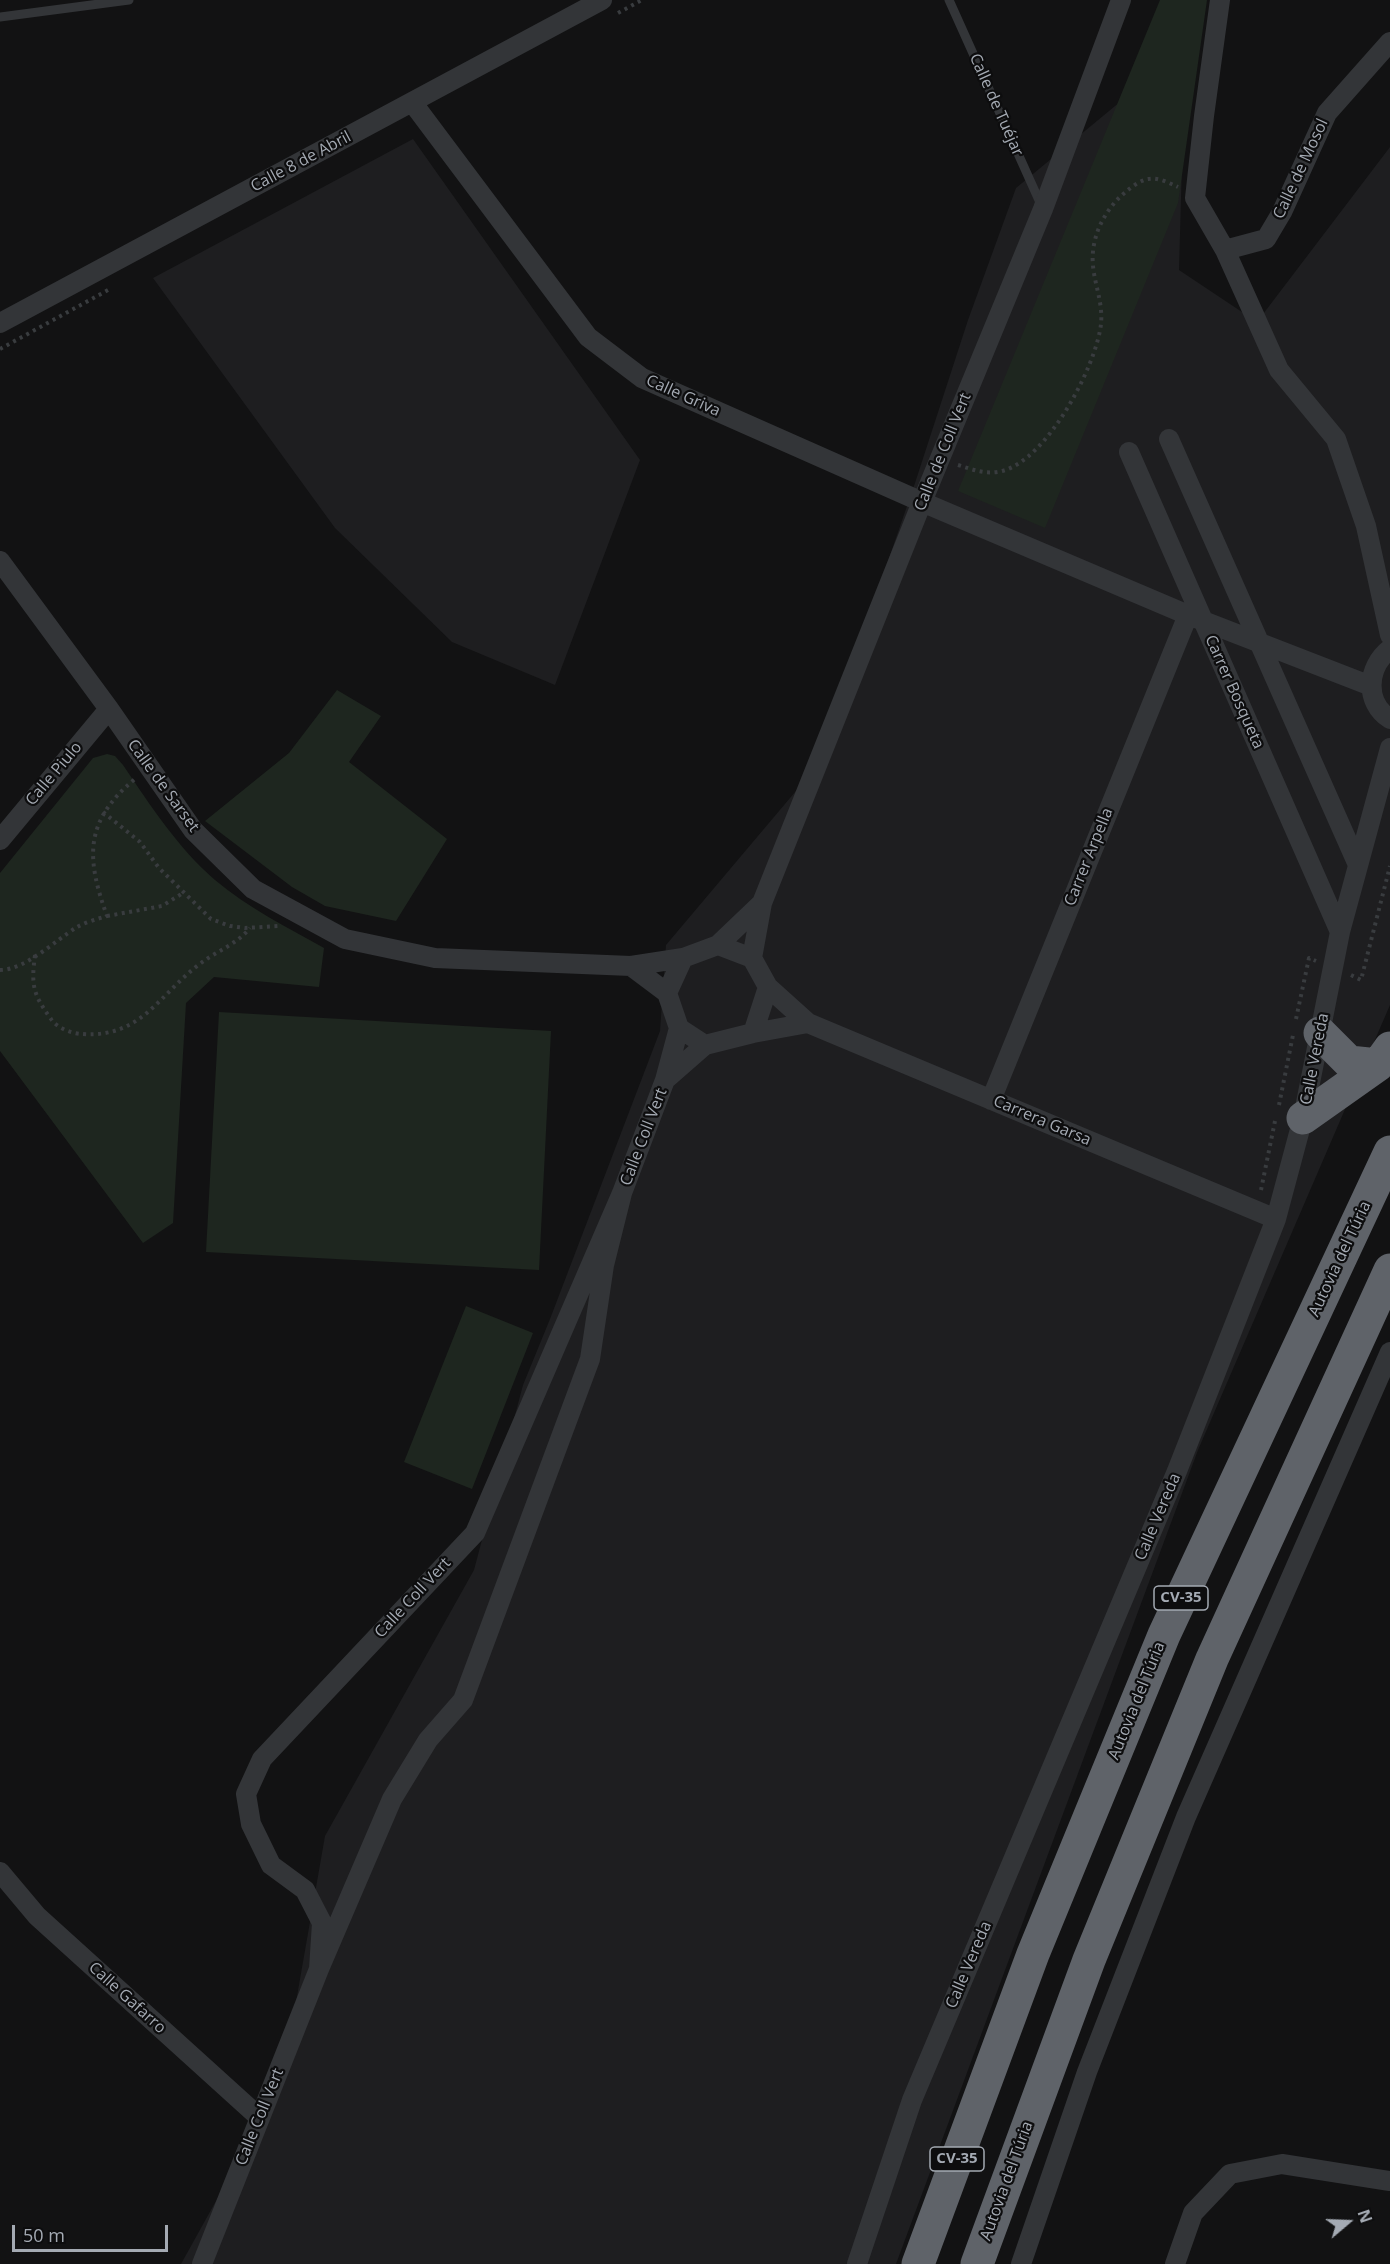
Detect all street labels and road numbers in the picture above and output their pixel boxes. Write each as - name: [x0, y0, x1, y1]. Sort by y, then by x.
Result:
- street label: Calle de Tuéjar: [965, 51, 1027, 159]
- street label: Calle de Mosol: [1269, 116, 1333, 222]
- street label: Calle 8 de Abril: [248, 127, 354, 197]
- street label: Calle Griva: [643, 371, 723, 421]
- street label: Calle de Coll Vert: [911, 390, 975, 514]
- street label: Carrer Bosqueta: [1200, 632, 1268, 752]
- street label: Calle de Sarset: [123, 736, 203, 836]
- street label: Calle Piulo: [22, 738, 86, 810]
- street label: Carrer Arpella: [1061, 805, 1117, 909]
- street label: Calle Vereda: [1297, 1012, 1333, 1106]
- street label: Calle Coll Vert: [617, 1086, 671, 1188]
- street label: Carrera Garsa: [990, 1092, 1094, 1150]
- street label: Autovia del Túria: [1305, 1198, 1375, 1320]
- street label: Calle Vereda: [1131, 1470, 1185, 1564]
- street label: Calle Coll Vert: [371, 1554, 455, 1642]
- road number: CV-35: [1154, 1586, 1208, 1610]
- street label: Autovia del Túria: [1105, 1639, 1169, 1763]
- street label: Calle Vereda: [942, 1918, 996, 2012]
- street label: Calle Gafarro: [84, 1958, 170, 2038]
- street label: Calle Coll Vert: [232, 2066, 288, 2168]
- street label: Autovia del Túria: [977, 2119, 1037, 2243]
- road number: CV-35: [930, 2147, 984, 2171]

